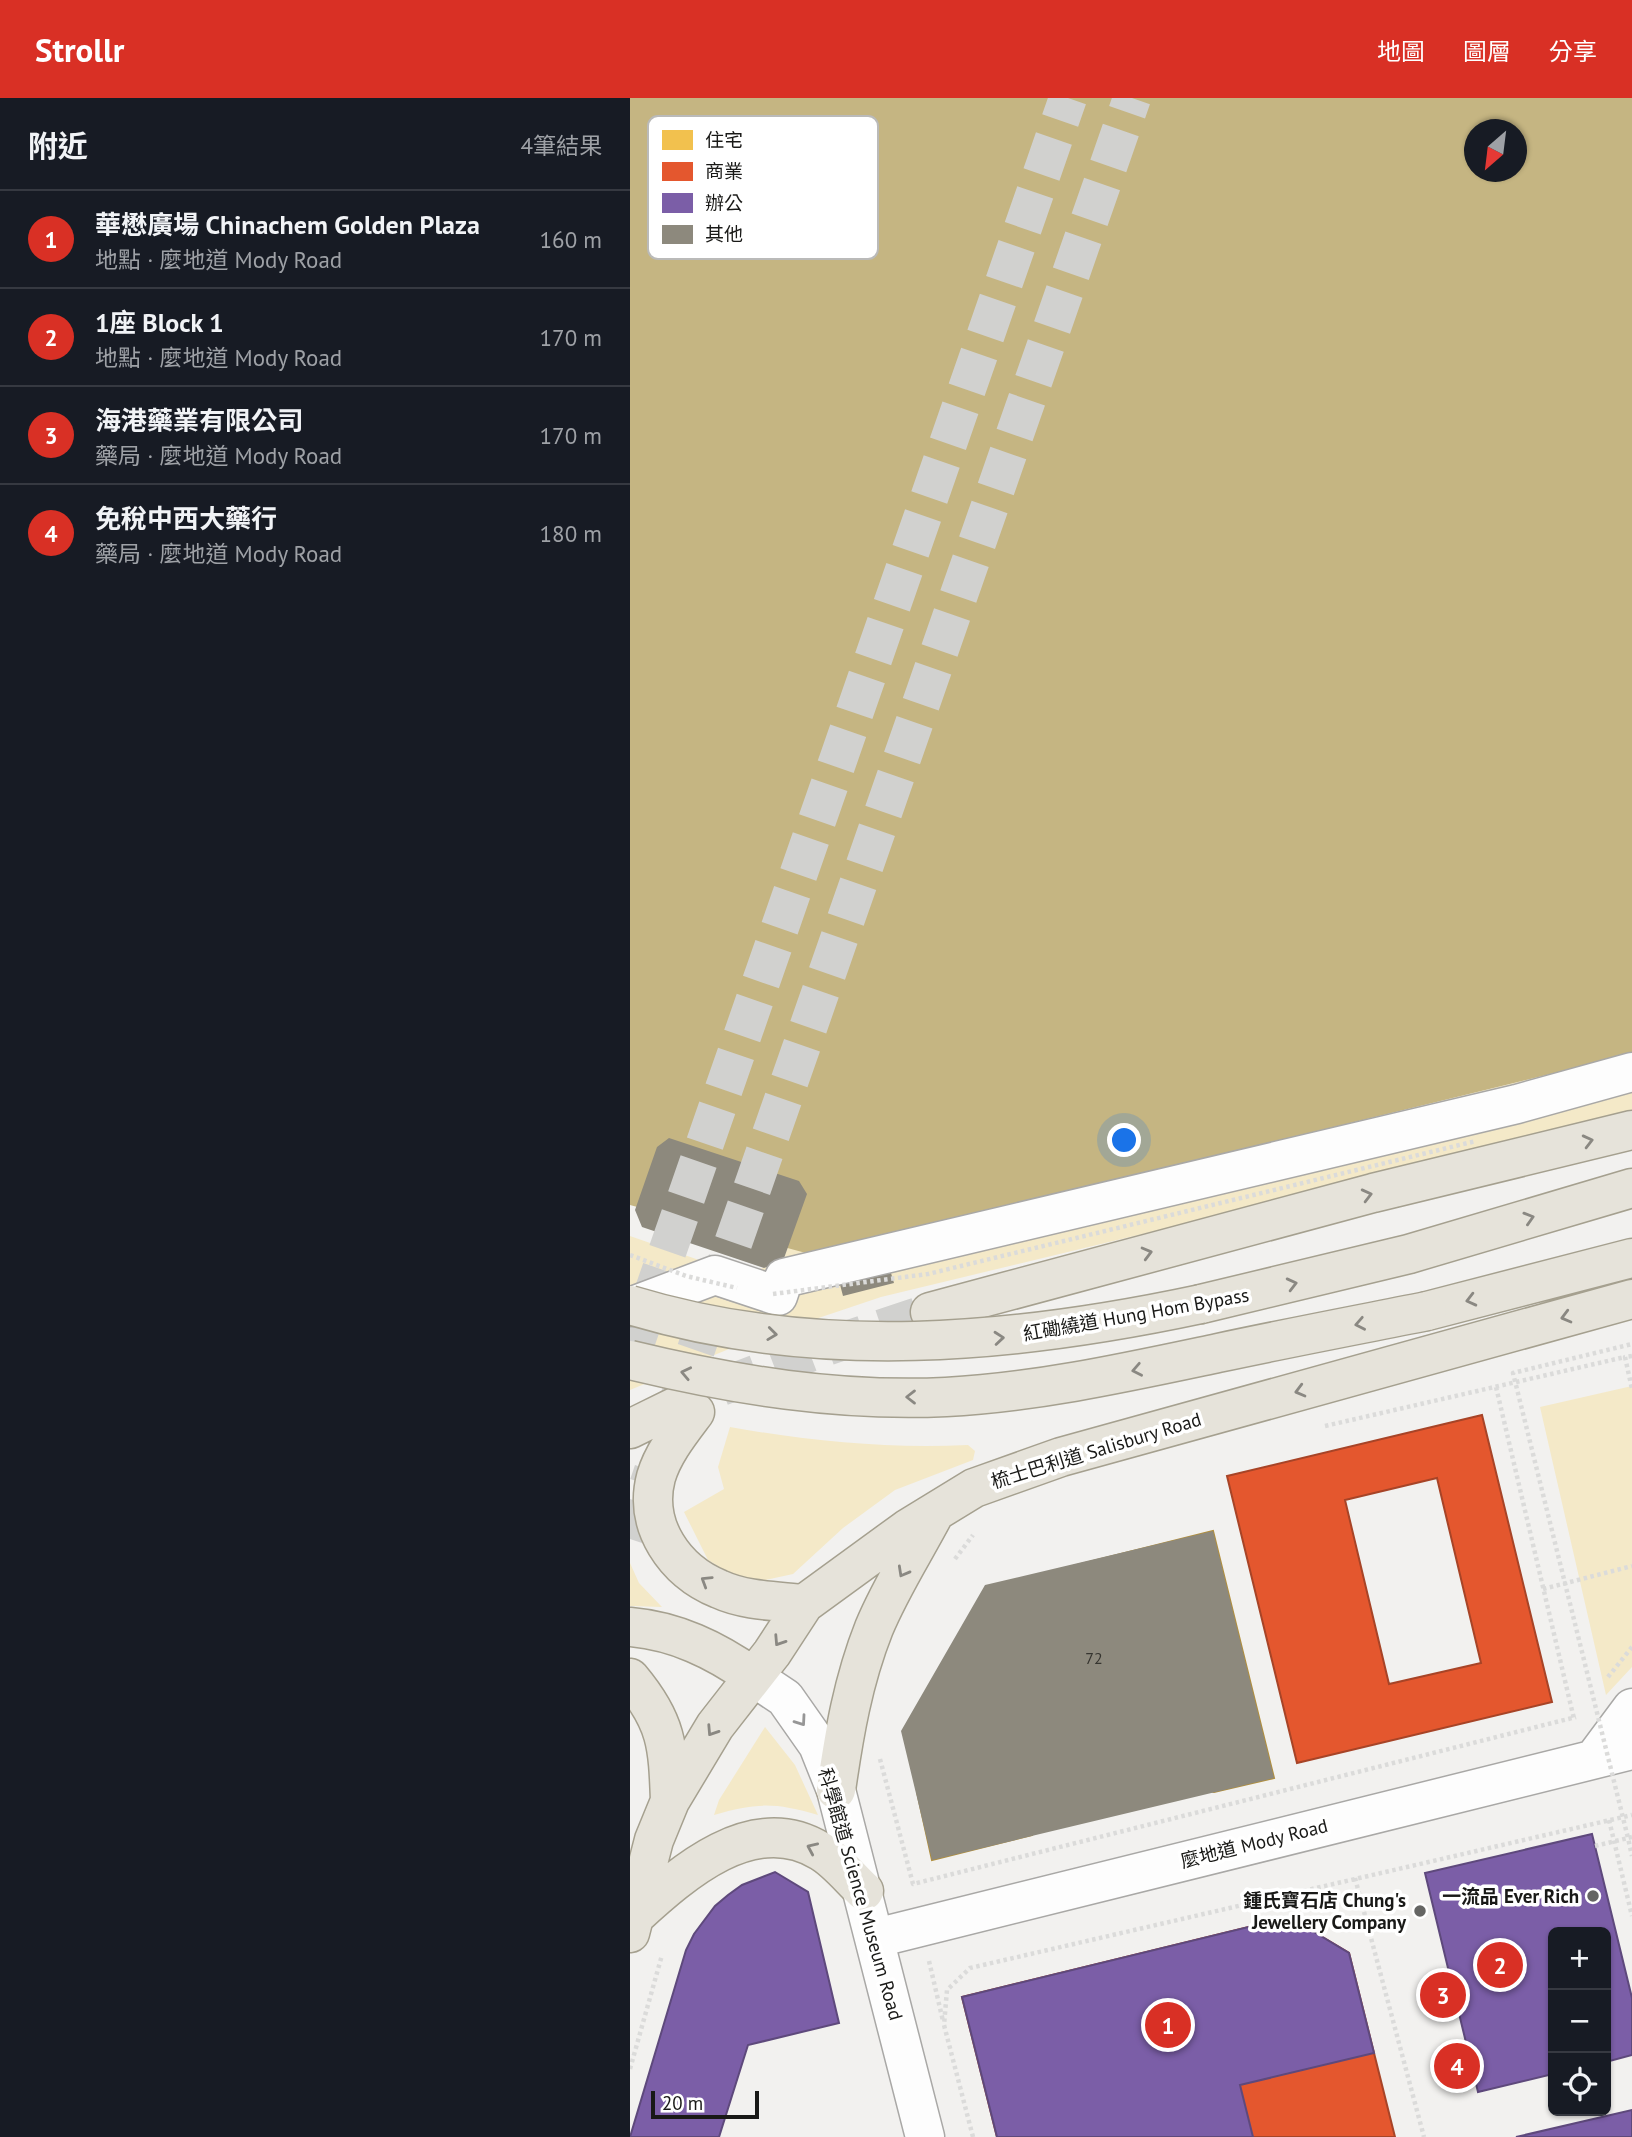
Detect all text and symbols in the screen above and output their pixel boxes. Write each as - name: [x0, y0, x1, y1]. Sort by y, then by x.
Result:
- text: Strollr: [35, 28, 124, 71]
- text: 地圖: [1377, 36, 1425, 67]
- text: 圖層: [1463, 36, 1511, 67]
- text: 分享: [1549, 36, 1597, 67]
- legend: [648, 116, 878, 259]
- north arrow: [1464, 119, 1527, 182]
- text: 附近: [28, 126, 88, 165]
- text: 住宅: [705, 128, 743, 152]
- text: 4筆結果: [520, 131, 602, 160]
- text: 商業: [705, 159, 743, 183]
- text: 辦公: [705, 191, 743, 215]
- text: 華懋廣場 Chinachem Golden Plaza: [95, 208, 480, 241]
- text: 其他: [705, 222, 743, 246]
- text: 1: [44, 225, 58, 254]
- text: 160 m: [540, 225, 602, 254]
- text: 地點 · 麼地道 Mody Road: [95, 245, 342, 274]
- text: 1座 Block 1: [95, 306, 224, 339]
- text: 2: [44, 323, 58, 352]
- text: 170 m: [540, 323, 602, 352]
- text: 地點 · 麼地道 Mody Road: [95, 343, 342, 372]
- text: 海港藥業有限公司: [95, 404, 303, 437]
- text: 3: [44, 421, 58, 450]
- text: 170 m: [540, 421, 602, 450]
- text: 藥局 · 麼地道 Mody Road: [95, 441, 342, 470]
- text: 免稅中西大藥行: [95, 502, 277, 535]
- text: 4: [44, 519, 58, 548]
- text: 180 m: [540, 519, 602, 548]
- text: 藥局 · 麼地道 Mody Road: [95, 539, 342, 568]
- your location: [1107, 1123, 1141, 1157]
- one-way arrow: [1582, 1135, 1594, 1149]
- one-way arrow: [1361, 1189, 1373, 1203]
- one-way arrow: [1523, 1212, 1535, 1227]
- one-way arrow: [1141, 1246, 1153, 1261]
- one-way arrow: [1286, 1278, 1298, 1292]
- street label: 紅磡繞道 Hung Hom Bypass: [1021, 1282, 1251, 1346]
- one-way arrow: [1465, 1292, 1477, 1306]
- one-way arrow: [1560, 1309, 1572, 1324]
- one-way arrow: [1354, 1316, 1366, 1331]
- one-way arrow: [766, 1327, 778, 1342]
- one-way arrow: [994, 1331, 1005, 1346]
- one-way arrow: [1131, 1362, 1143, 1377]
- one-way arrow: [680, 1366, 692, 1381]
- one-way arrow: [1294, 1382, 1306, 1397]
- one-way arrow: [906, 1389, 916, 1405]
- street label: 梳士巴利道 Salisbury Road: [988, 1407, 1204, 1493]
- one-way arrow: [898, 1565, 911, 1577]
- one-way arrow: [700, 1577, 713, 1590]
- one-way arrow: [775, 1633, 788, 1646]
- house number: 72: [1085, 1648, 1103, 1668]
- one-way arrow: [793, 1713, 805, 1726]
- one-way arrow: [708, 1724, 721, 1737]
- street label: 科學館道 Science Museum Road: [813, 1765, 909, 2023]
- street label: 麼地道 Mody Road: [1178, 1813, 1330, 1873]
- one-way arrow: [807, 1842, 819, 1856]
- place label: 一流品 Ever Rich: [1442, 1884, 1579, 1908]
- place label: 鍾氏寶石店 Chung's Jewellery Company: [1243, 1888, 1407, 1934]
- marker: 一流品 Ever Rich: [1585, 1888, 1601, 1904]
- marker: 鍾氏寶石店 Chung's Jewellery Company: [1412, 1903, 1428, 1919]
- map controls: [1548, 1927, 1611, 2116]
- button: +: [1548, 1927, 1611, 1990]
- pin: 2: [1477, 1939, 1523, 1991]
- pin: 3: [1420, 1969, 1466, 2021]
- button: −: [1548, 1990, 1611, 2053]
- pin: 1: [1145, 1999, 1191, 2051]
- pin: 4: [1434, 2040, 1480, 2092]
- button: locate: [1548, 2053, 1611, 2116]
- scale bar: [651, 2088, 760, 2120]
- text: 20 m: [662, 2091, 703, 2115]

